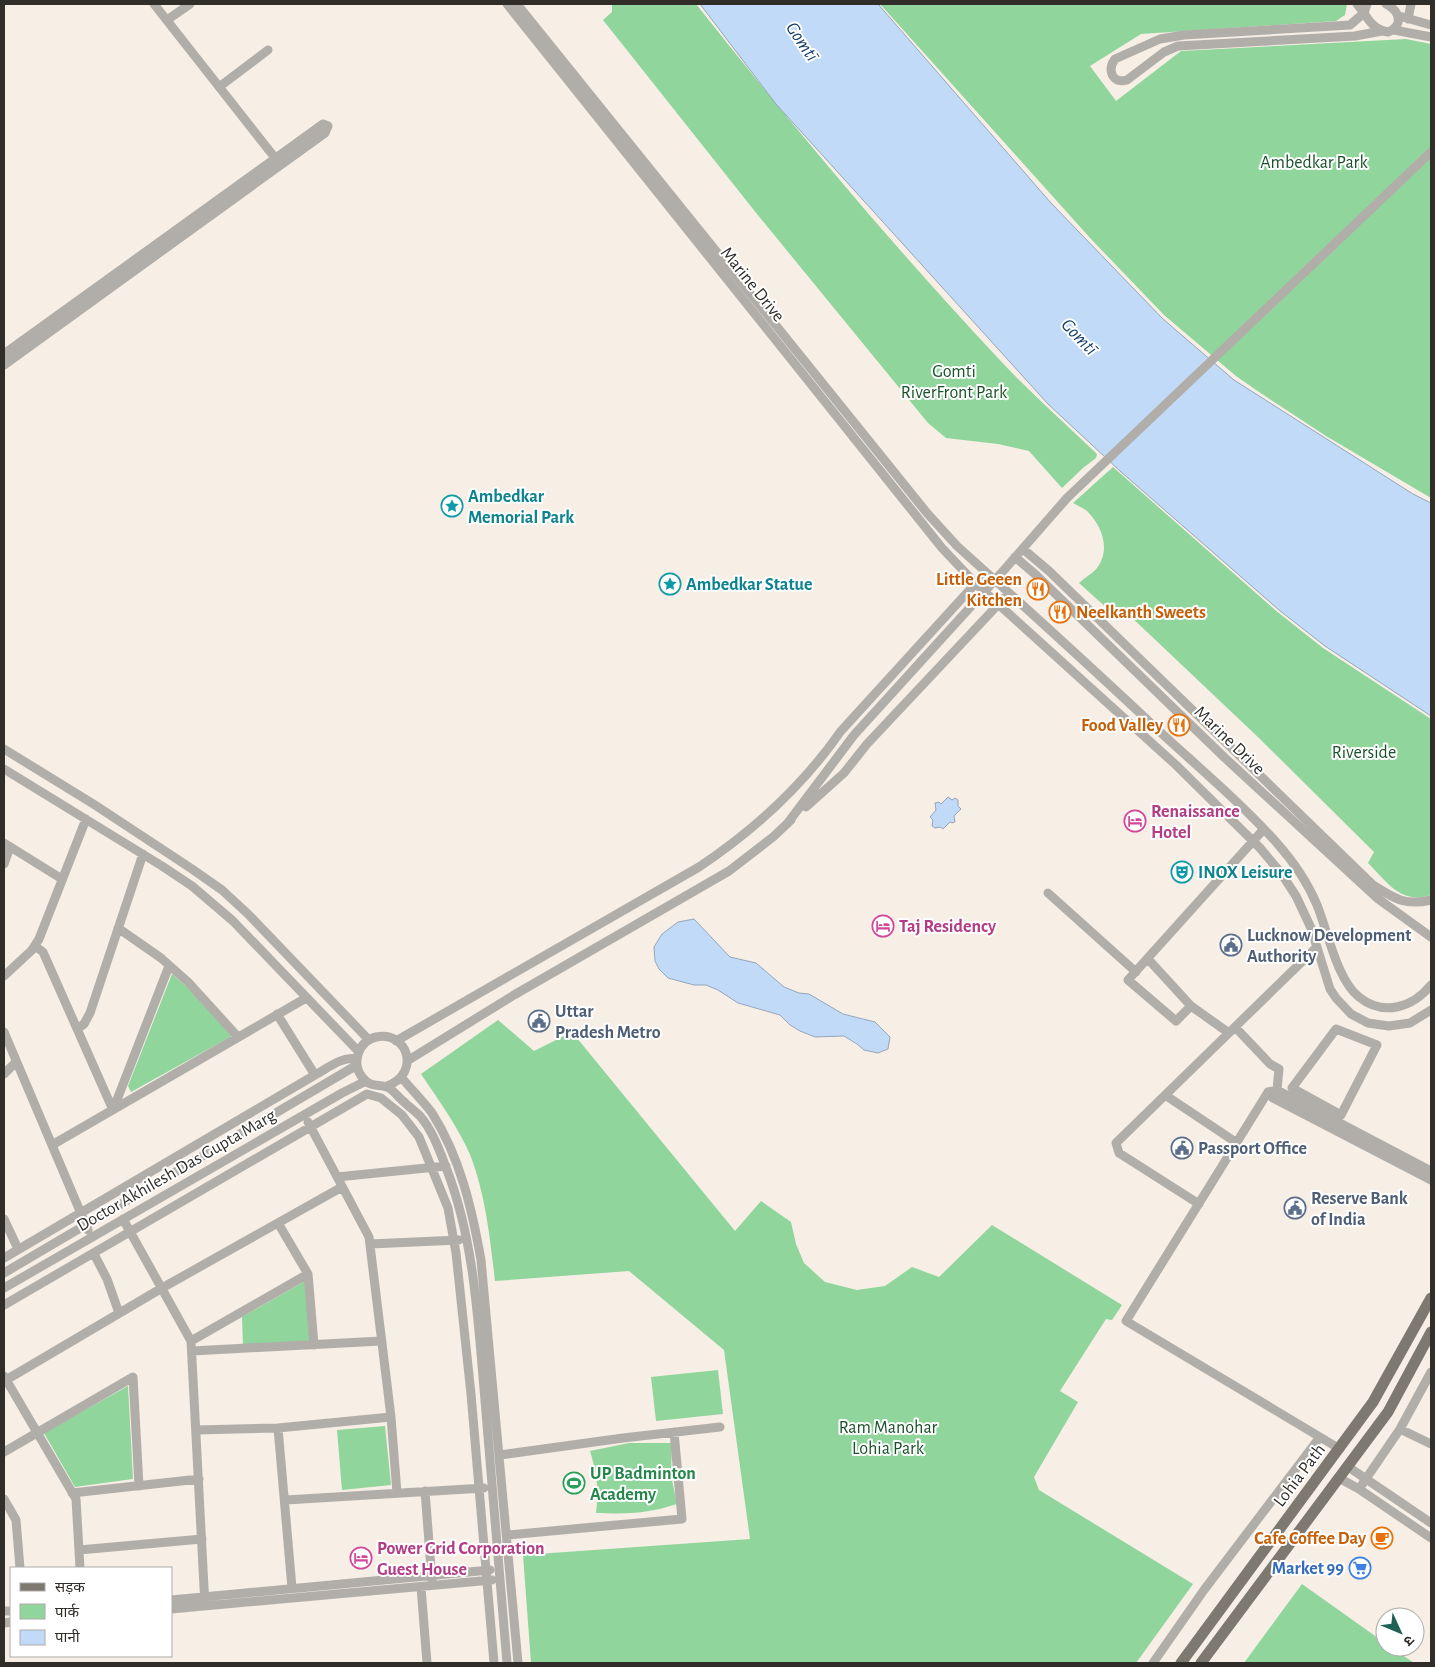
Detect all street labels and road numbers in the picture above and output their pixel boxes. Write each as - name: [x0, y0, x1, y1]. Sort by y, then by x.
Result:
- street label: Marine Drive: [717, 244, 788, 325]
- street label: Marine Drive: [1191, 703, 1268, 779]
- street label: Doctor Akhilesh Das Gupta Marg: [74, 1106, 279, 1235]
- street label: Lohia Path: [1271, 1441, 1329, 1510]

